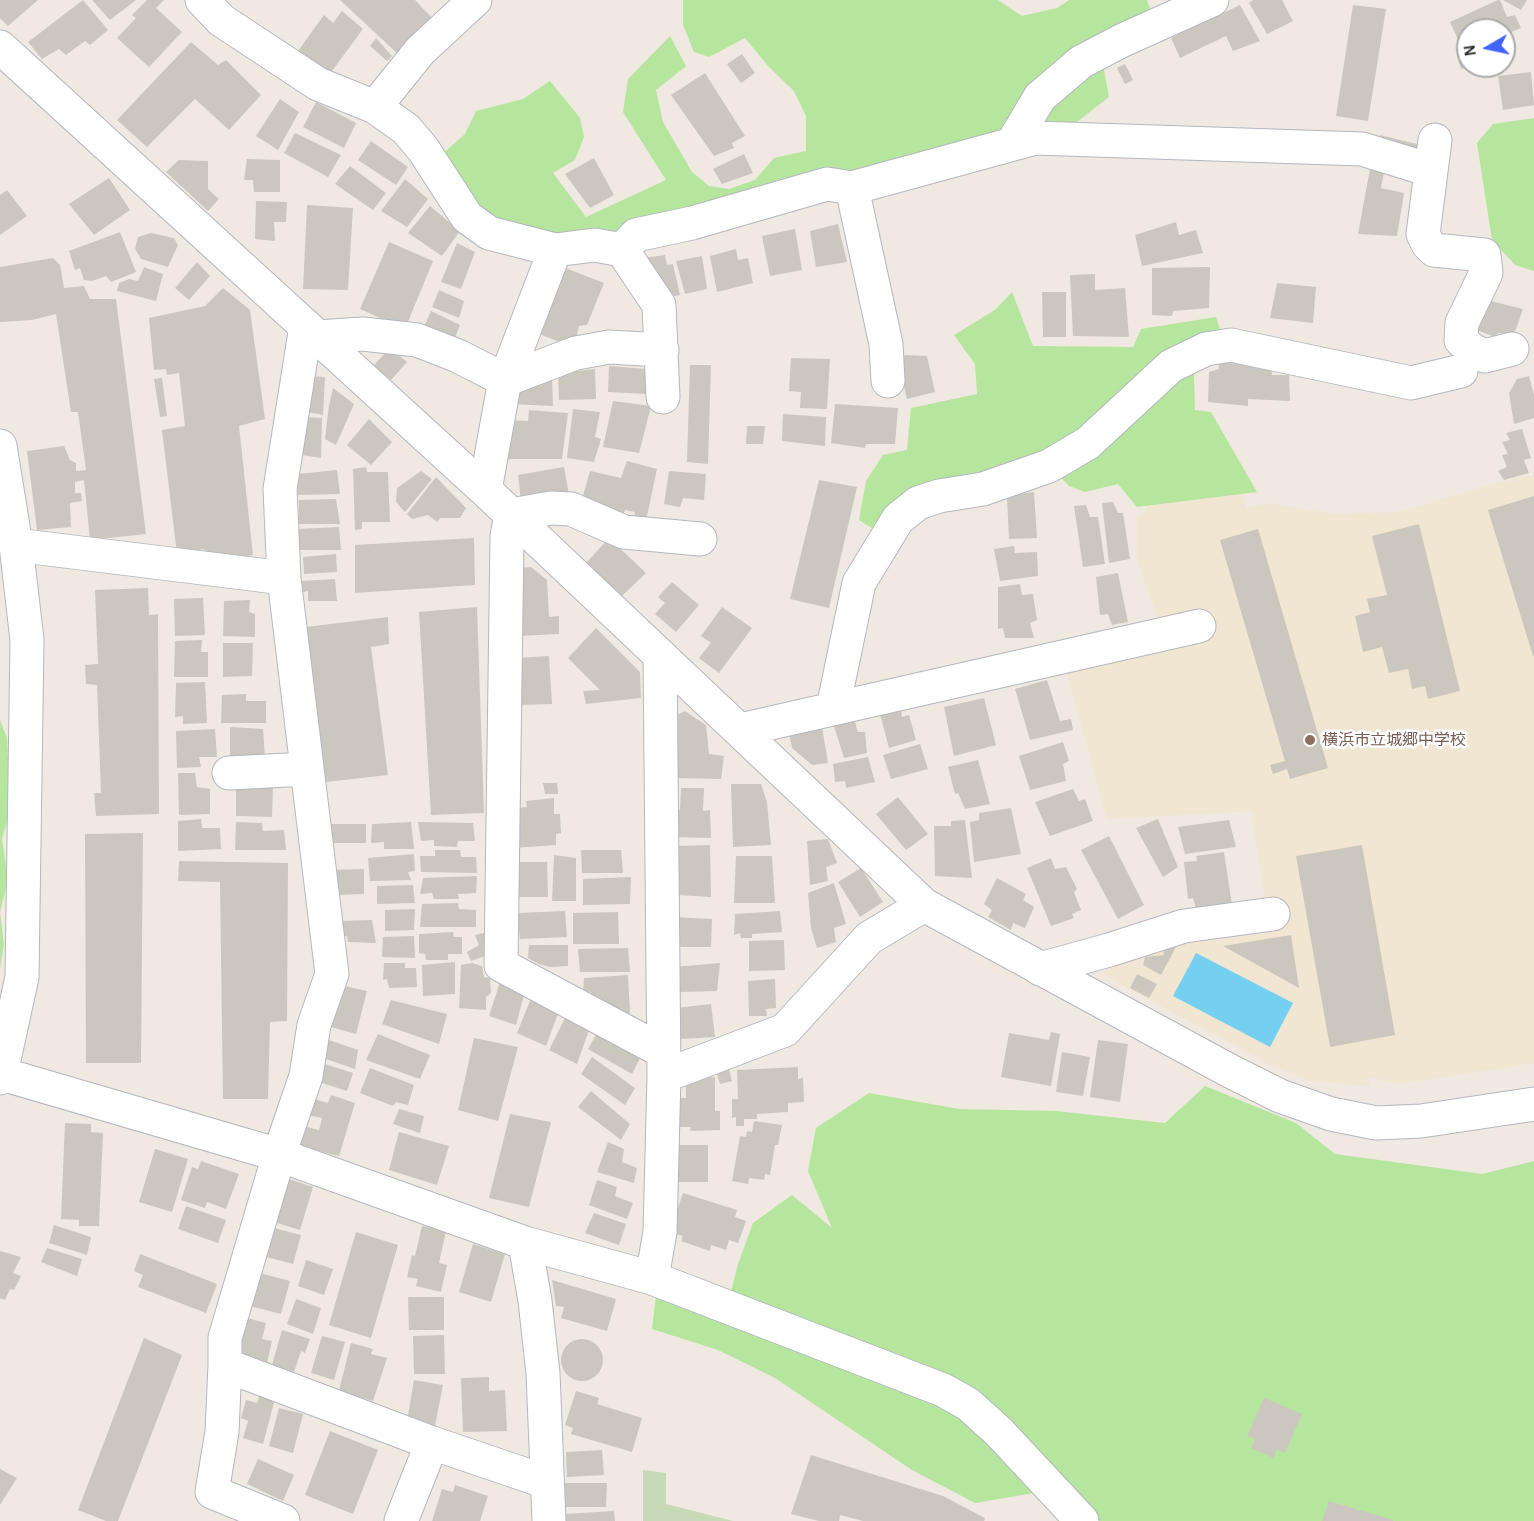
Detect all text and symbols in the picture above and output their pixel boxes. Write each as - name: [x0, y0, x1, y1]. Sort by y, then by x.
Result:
- north arrow: [1456, 18, 1516, 78]
- text: N: [1461, 44, 1479, 57]
- place label: 横浜市立城郷中学校: [1322, 730, 1466, 750]
- marker: 横浜市立城郷中学校: [1303, 733, 1317, 747]

